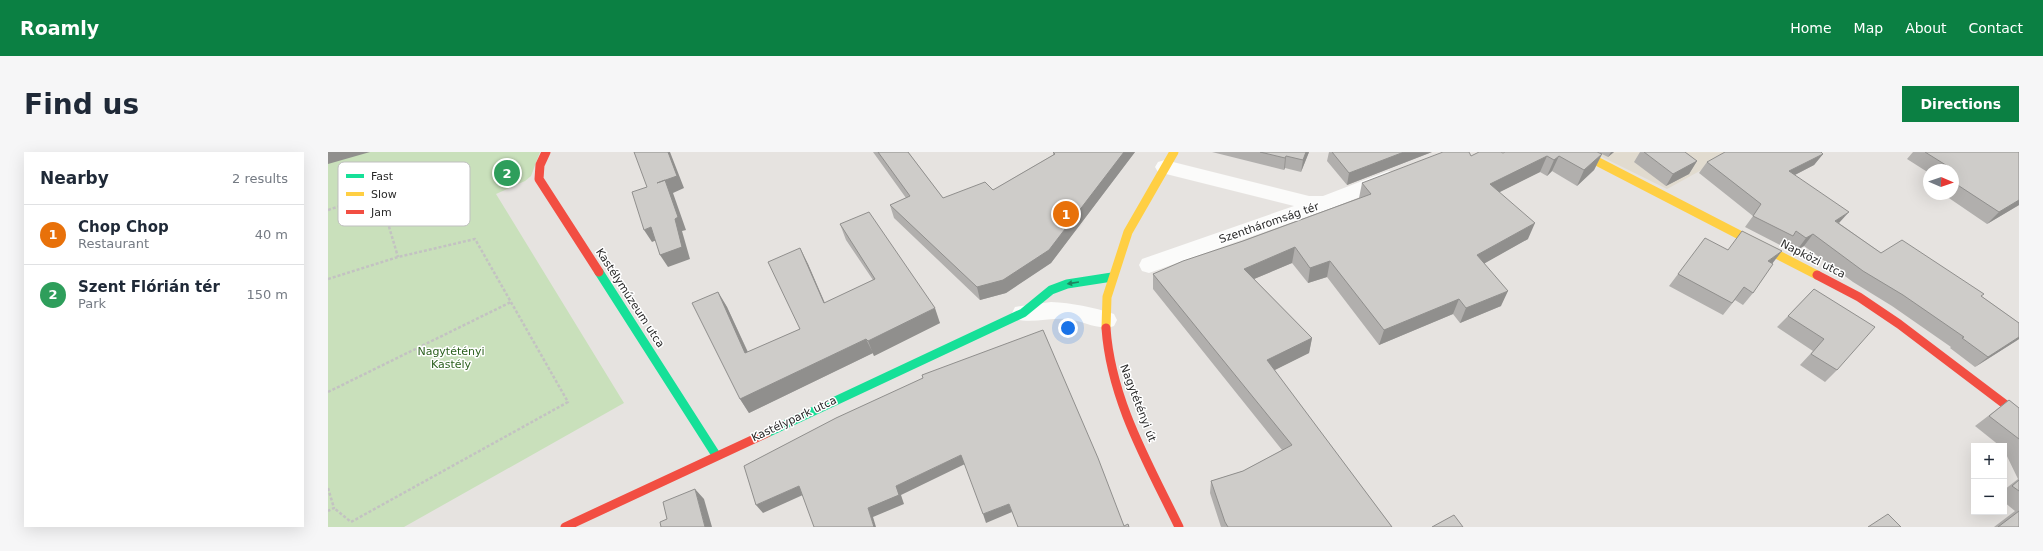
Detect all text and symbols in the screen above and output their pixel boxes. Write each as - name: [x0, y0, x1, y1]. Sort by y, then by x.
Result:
- text: Roamly: [20, 17, 99, 39]
- text: Home: [1790, 20, 1832, 36]
- text: Map: [1854, 20, 1883, 36]
- text: About: [1905, 20, 1947, 36]
- text: Contact: [1969, 20, 2023, 36]
- button: Directions: [1902, 86, 2019, 122]
- text: Find us: [24, 88, 139, 121]
- pin: 2: [494, 158, 520, 188]
- legend: [338, 162, 470, 226]
- north arrow: [1923, 164, 1959, 200]
- text: Nearby: [40, 168, 109, 188]
- text: Fast: [371, 170, 394, 183]
- text: 2 results: [232, 171, 288, 186]
- text: Slow: [371, 188, 397, 201]
- pin: 1: [1053, 199, 1079, 229]
- street label: Szentháromság tér: [1217, 200, 1321, 246]
- text: Jam: [370, 206, 392, 219]
- text: Chop Chop: [78, 218, 169, 236]
- text: 1: [48, 227, 58, 242]
- text: 40 m: [255, 227, 288, 242]
- text: Restaurant: [78, 236, 149, 251]
- street label: Napközi utca: [1778, 237, 1848, 281]
- street label: Kastélymúzeum utca: [593, 246, 667, 350]
- text: Szent Flórián tér: [78, 278, 220, 296]
- one-way arrow: [1067, 280, 1079, 286]
- text: 2: [48, 287, 58, 302]
- text: 150 m: [246, 287, 288, 302]
- text: Park: [78, 296, 106, 311]
- your location: [1058, 318, 1078, 338]
- park label: Nagytétényi Kastély: [417, 345, 485, 371]
- street label: Nagytétényi út: [1117, 362, 1159, 444]
- street label: Kastélypark utca: [749, 394, 839, 444]
- map controls: [1971, 443, 2007, 515]
- button: +: [1971, 443, 2007, 479]
- button: −: [1971, 479, 2007, 515]

